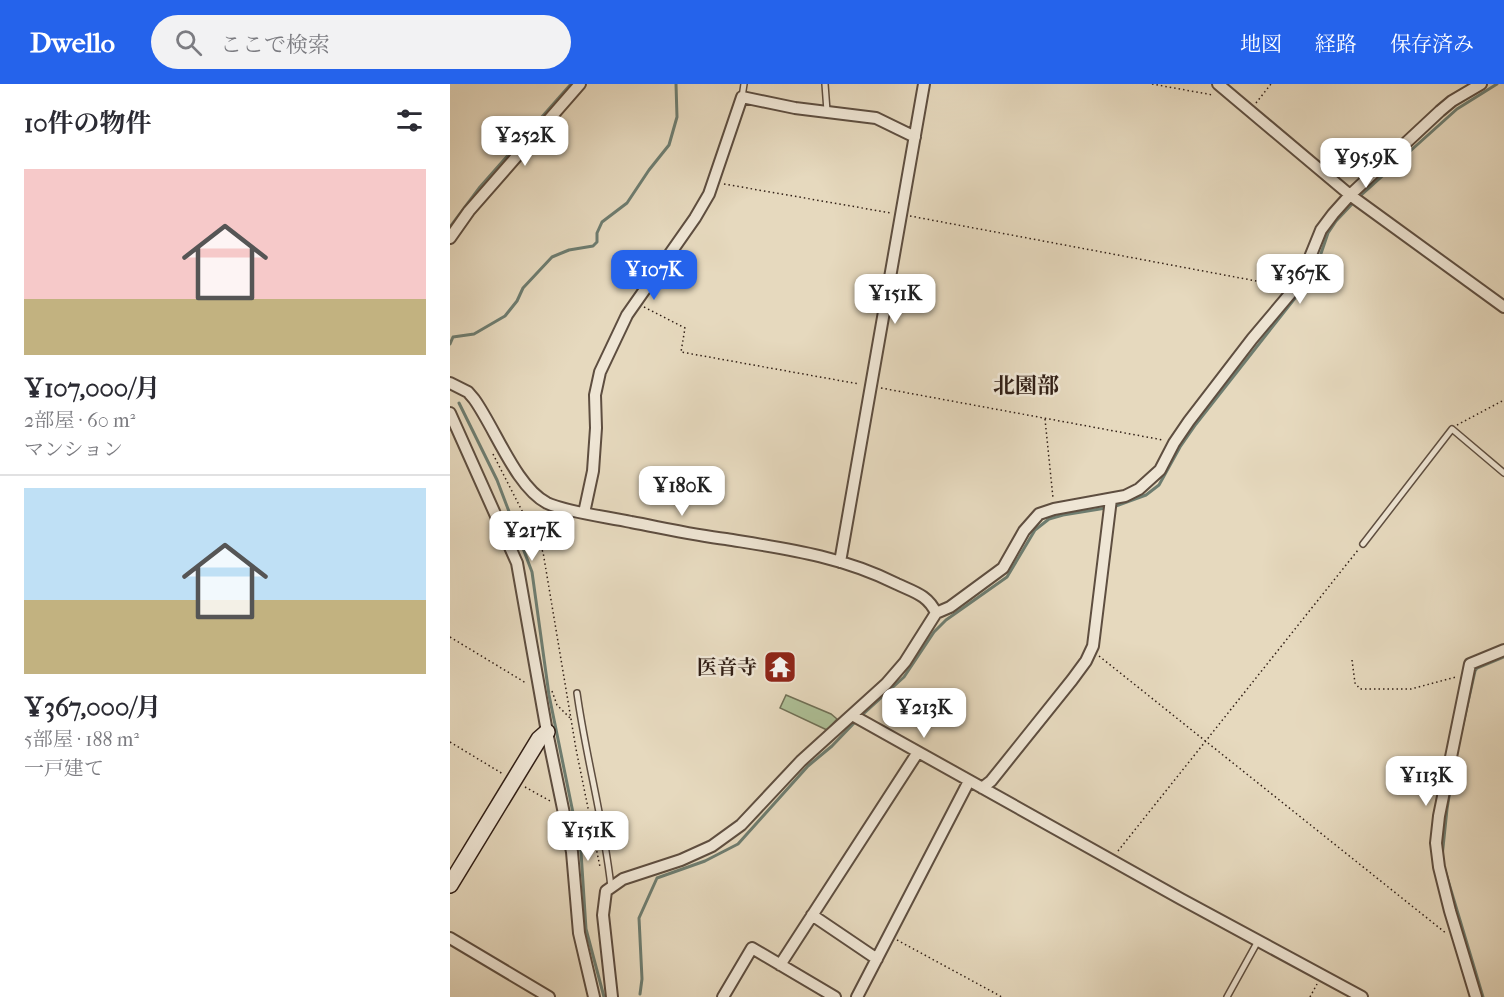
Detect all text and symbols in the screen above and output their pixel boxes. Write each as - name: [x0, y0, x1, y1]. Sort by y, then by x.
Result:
- search box: [151, 15, 571, 69]
- text: Dwello: [30, 26, 115, 59]
- icon: search: [172, 26, 205, 59]
- text: ここで検索: [220, 32, 330, 58]
- text: 地図: [1240, 32, 1282, 56]
- text: 経路: [1315, 32, 1357, 56]
- text: 保存済み: [1390, 32, 1474, 56]
- icon: filters: [393, 104, 426, 137]
- text: 10件の物件: [24, 108, 151, 139]
- pin: ¥252K: [483, 116, 567, 167]
- text: ¥252K: [495, 124, 555, 147]
- pin: ¥95.9K: [1317, 138, 1415, 189]
- text: ¥95.9K: [1334, 146, 1398, 169]
- icon: home: [171, 208, 279, 316]
- pin: ¥107K: [612, 250, 696, 301]
- pin: ¥367K: [1258, 254, 1342, 305]
- text: ¥107K: [625, 258, 683, 281]
- text: ¥367K: [1271, 262, 1329, 285]
- pin: ¥151K: [853, 274, 937, 325]
- text: ¥151K: [869, 282, 921, 305]
- text: ¥107,000/月: [24, 373, 161, 404]
- district label: 北園部: [993, 373, 1059, 399]
- text: 2部屋 · 60 m²: [24, 409, 135, 432]
- text: マンション: [24, 438, 123, 461]
- pin: ¥180K: [640, 466, 724, 517]
- text: ¥180K: [653, 474, 711, 497]
- pin: ¥217K: [490, 511, 574, 562]
- text: ¥217K: [503, 519, 561, 542]
- icon: home: [171, 527, 279, 635]
- temple icon: 医音寺: [762, 649, 798, 685]
- place label: 医音寺: [697, 656, 757, 679]
- pin: ¥213K: [882, 688, 966, 739]
- text: ¥367,000/月: [24, 692, 162, 723]
- text: ¥213K: [896, 696, 952, 719]
- text: 5部屋 · 188 m²: [24, 728, 139, 751]
- pin: ¥113K: [1384, 756, 1468, 807]
- text: 一戸建て: [24, 757, 104, 780]
- text: ¥113K: [1400, 764, 1452, 787]
- pin: ¥151K: [546, 811, 630, 862]
- text: ¥151K: [562, 819, 614, 842]

